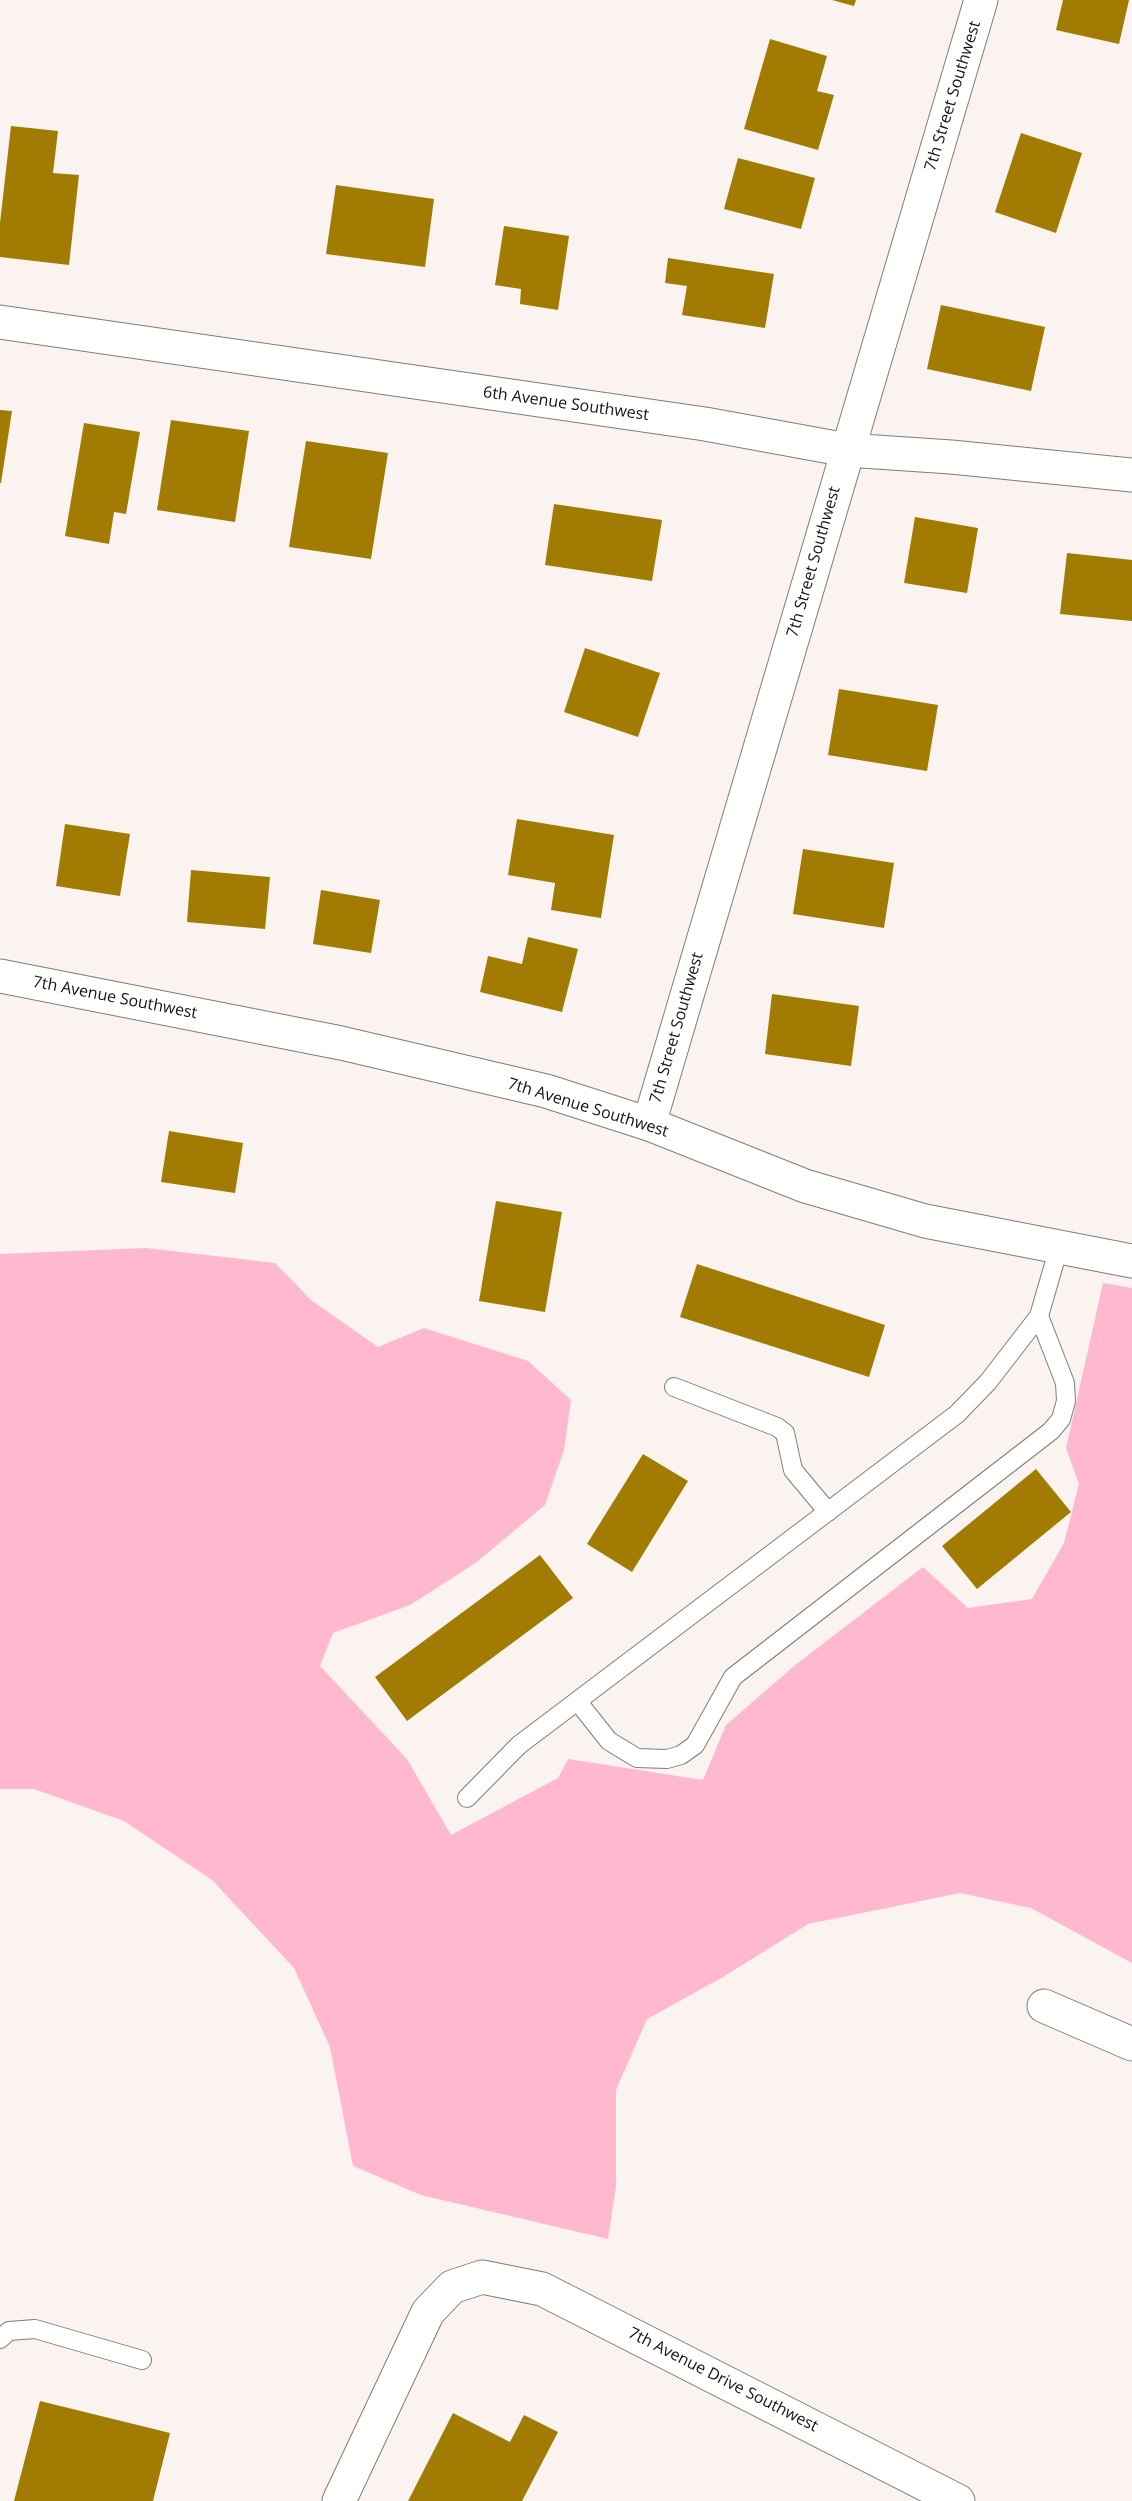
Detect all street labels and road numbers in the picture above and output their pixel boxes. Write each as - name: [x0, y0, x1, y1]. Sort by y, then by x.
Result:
- street label: 7th Street Southwest: [921, 19, 985, 173]
- street label: 6th Avenue Southwest: [482, 383, 650, 425]
- street label: 7th Street Southwest: [783, 484, 845, 640]
- street label: 7th Street Southwest: [646, 950, 708, 1106]
- street label: 7th Avenue Southwest: [31, 973, 199, 1023]
- street label: 7th Avenue Southwest: [505, 1074, 671, 1142]
- street label: 7th Avenue Drive Southwest: [625, 2324, 821, 2436]

